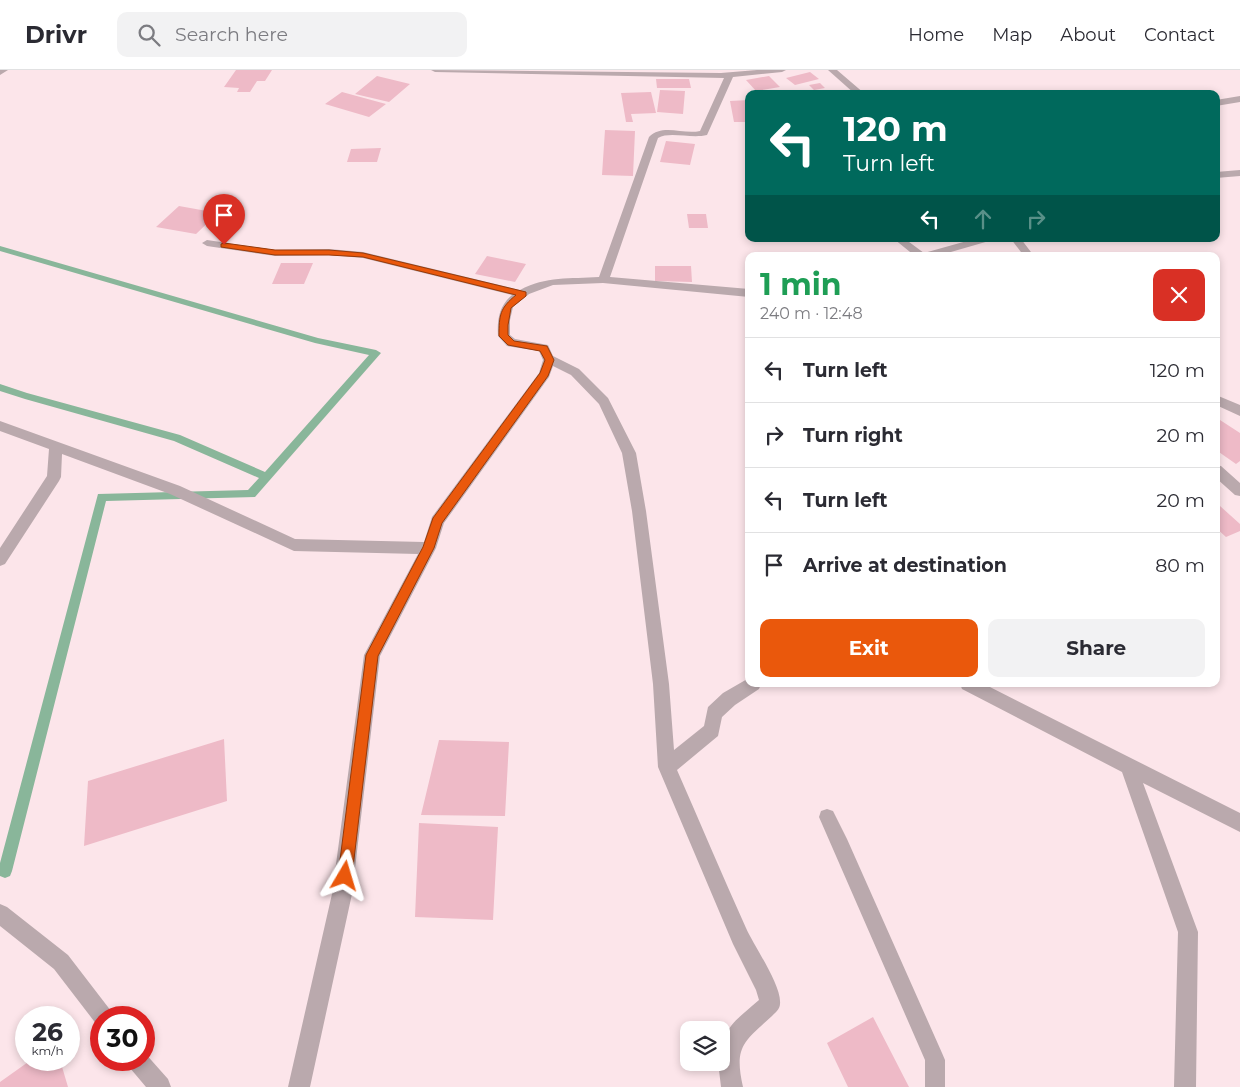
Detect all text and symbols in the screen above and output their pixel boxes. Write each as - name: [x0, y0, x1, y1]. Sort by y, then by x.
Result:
- search box: [117, 12, 467, 57]
- text: Drivr: [25, 20, 87, 49]
- icon: search: [135, 21, 163, 49]
- text: Search here: [175, 23, 288, 46]
- text: Home: [908, 24, 964, 46]
- text: Map: [992, 24, 1032, 46]
- text: About: [1060, 24, 1116, 46]
- text: Contact: [1144, 24, 1215, 46]
- text: 120 m: [843, 107, 948, 150]
- icon: left: [760, 110, 825, 175]
- text: Turn left: [843, 150, 935, 177]
- pin: [203, 194, 245, 245]
- icon: arrive: [210, 201, 238, 229]
- icon: left: [916, 205, 944, 233]
- icon: ahead: [969, 205, 997, 233]
- icon: right: [1022, 205, 1050, 233]
- text: 1 min: [760, 266, 841, 303]
- button: close: [1153, 269, 1205, 321]
- text: 240 m · 12:48: [760, 304, 863, 323]
- icon: left: [760, 356, 788, 384]
- text: Turn left: [803, 359, 888, 382]
- text: 120 m: [1150, 359, 1205, 382]
- icon: right: [760, 421, 788, 449]
- text: Turn right: [803, 424, 903, 447]
- text: 20 m: [1157, 424, 1205, 447]
- icon: left: [760, 486, 788, 514]
- text: Turn left: [803, 489, 888, 512]
- text: 20 m: [1157, 489, 1205, 512]
- icon: arrive: [760, 551, 788, 579]
- text: Arrive at destination: [803, 554, 1007, 577]
- text: 80 m: [1155, 554, 1205, 577]
- button: Exit: [760, 619, 978, 677]
- button: Share: [988, 619, 1205, 677]
- position arrow: [318, 849, 370, 901]
- speed limit sign: 30: [90, 1006, 155, 1071]
- text: 26: [32, 1017, 63, 1047]
- map controls: [680, 1021, 730, 1071]
- button: layers: [680, 1021, 730, 1071]
- text: km/h: [31, 1043, 64, 1058]

